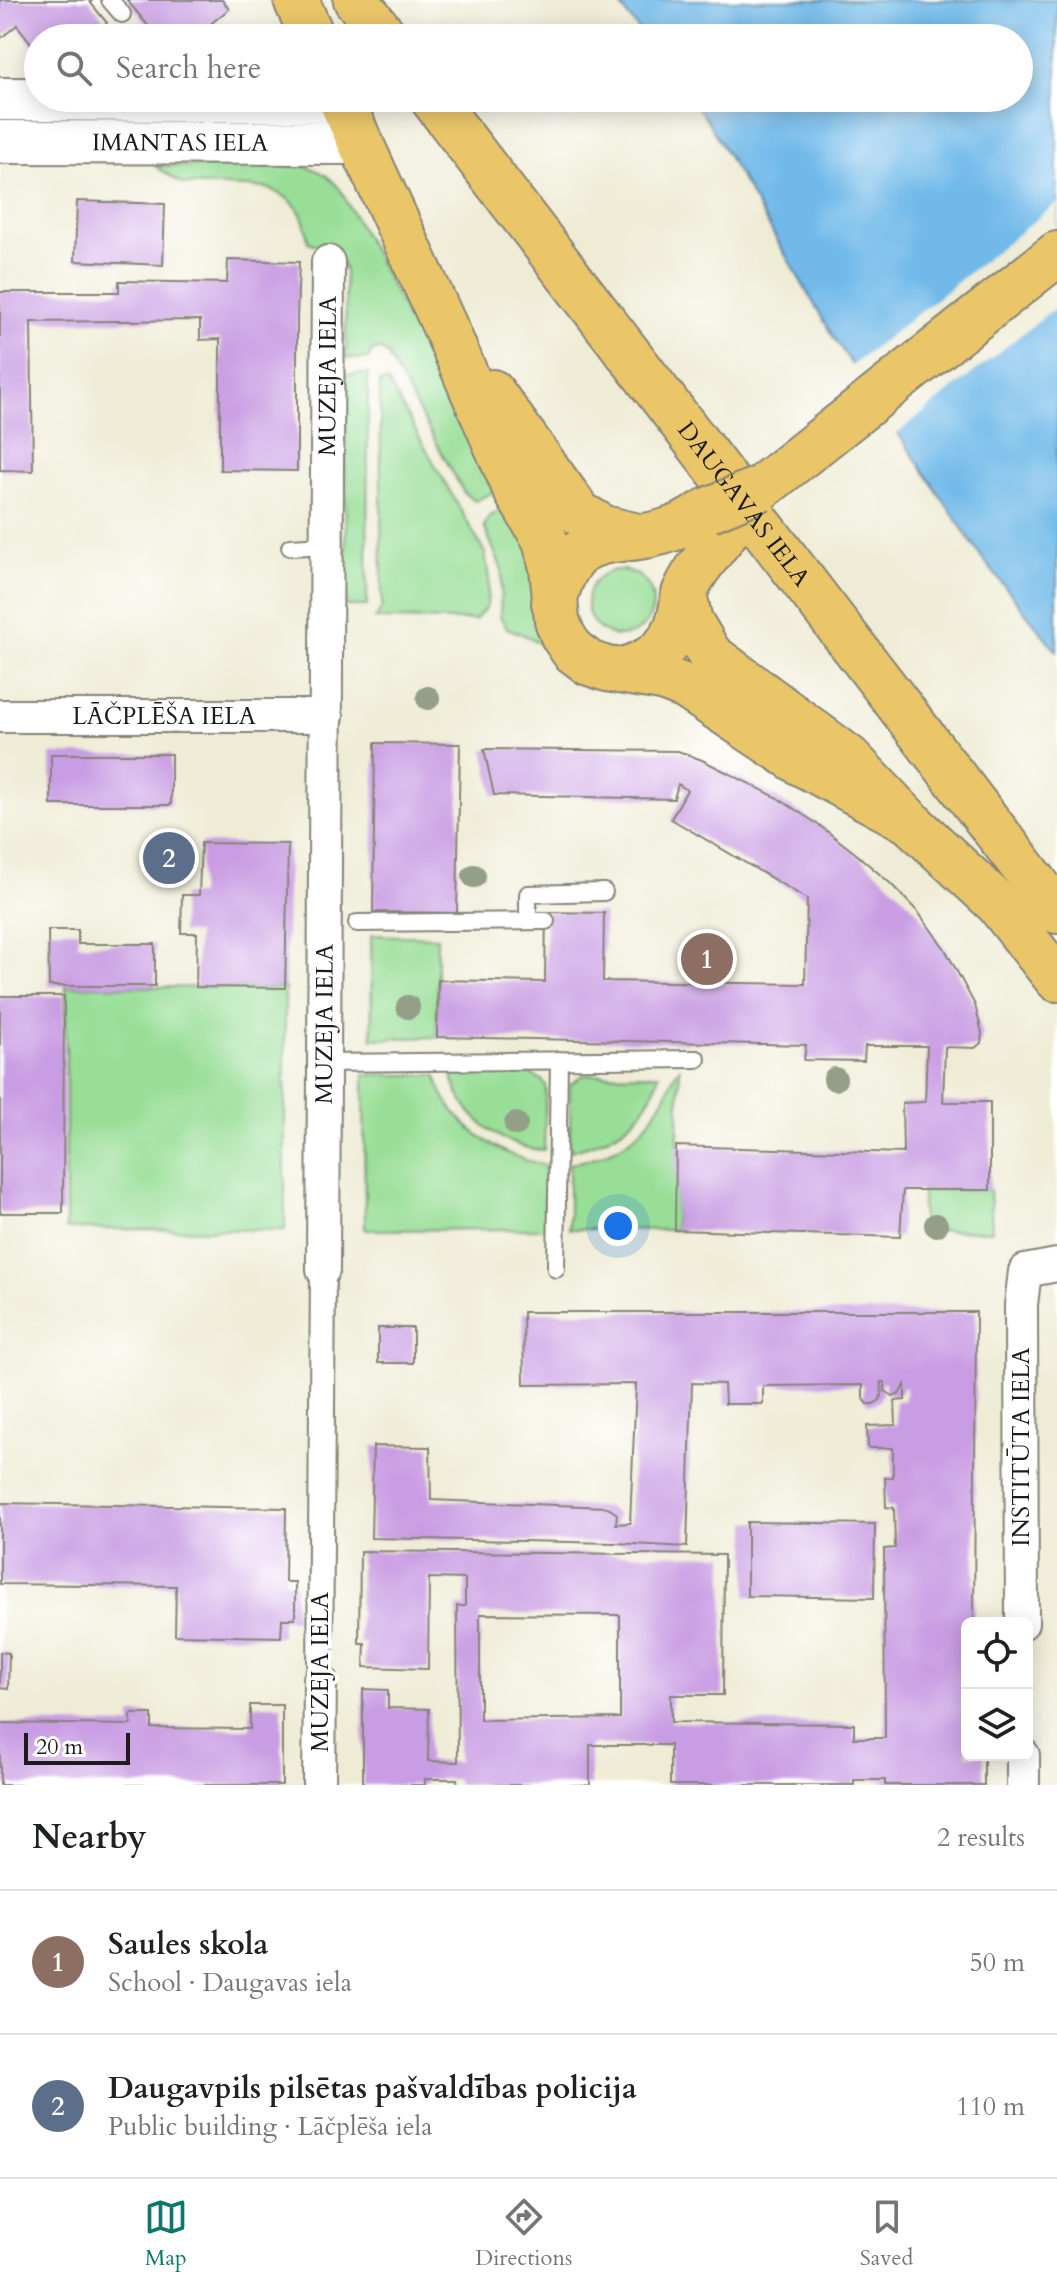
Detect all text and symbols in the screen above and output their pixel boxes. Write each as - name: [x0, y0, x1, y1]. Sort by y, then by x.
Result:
- search box: [24, 24, 1033, 112]
- icon: search: [52, 46, 96, 90]
- text: Search here: [116, 48, 261, 89]
- street label: IMANTAS IELA: [92, 126, 269, 159]
- street label: MUZEJA IELA: [311, 295, 344, 456]
- street label: DAUGAVAS IELA: [670, 415, 819, 594]
- street label: LĀČPLĒŠA IELA: [72, 700, 257, 733]
- pin: 2: [143, 828, 195, 888]
- pin: 1: [681, 929, 733, 989]
- street label: MUZEJA IELA: [307, 943, 341, 1104]
- your location: [598, 1206, 638, 1246]
- street label: INSTITŪTA IELA: [1005, 1346, 1038, 1547]
- street label: MUZEJA IELA: [304, 1591, 337, 1752]
- map controls: [961, 1617, 1033, 1761]
- button: locate: [961, 1617, 1033, 1689]
- button: layers: [961, 1689, 1033, 1761]
- scale bar: [24, 1729, 130, 1765]
- text: 20 m: [36, 1732, 83, 1762]
- text: Nearby: [32, 1814, 147, 1860]
- text: 2 results: [937, 1820, 1025, 1855]
- text: Saules skola: [108, 1924, 268, 1965]
- text: 1: [51, 1945, 65, 1980]
- text: 50 m: [969, 1945, 1025, 1980]
- text: School · Daugavas iela: [108, 1965, 352, 2000]
- text: Daugavpils pilsētas pašvaldības policija: [108, 2068, 637, 2109]
- text: 2: [51, 2089, 65, 2124]
- text: 110 m: [956, 2089, 1025, 2124]
- text: Public building · Lāčplēša iela: [108, 2109, 432, 2144]
- tab: Map: [144, 2195, 188, 2273]
- tab: Directions: [475, 2195, 572, 2273]
- tab: Saved: [860, 2195, 913, 2273]

